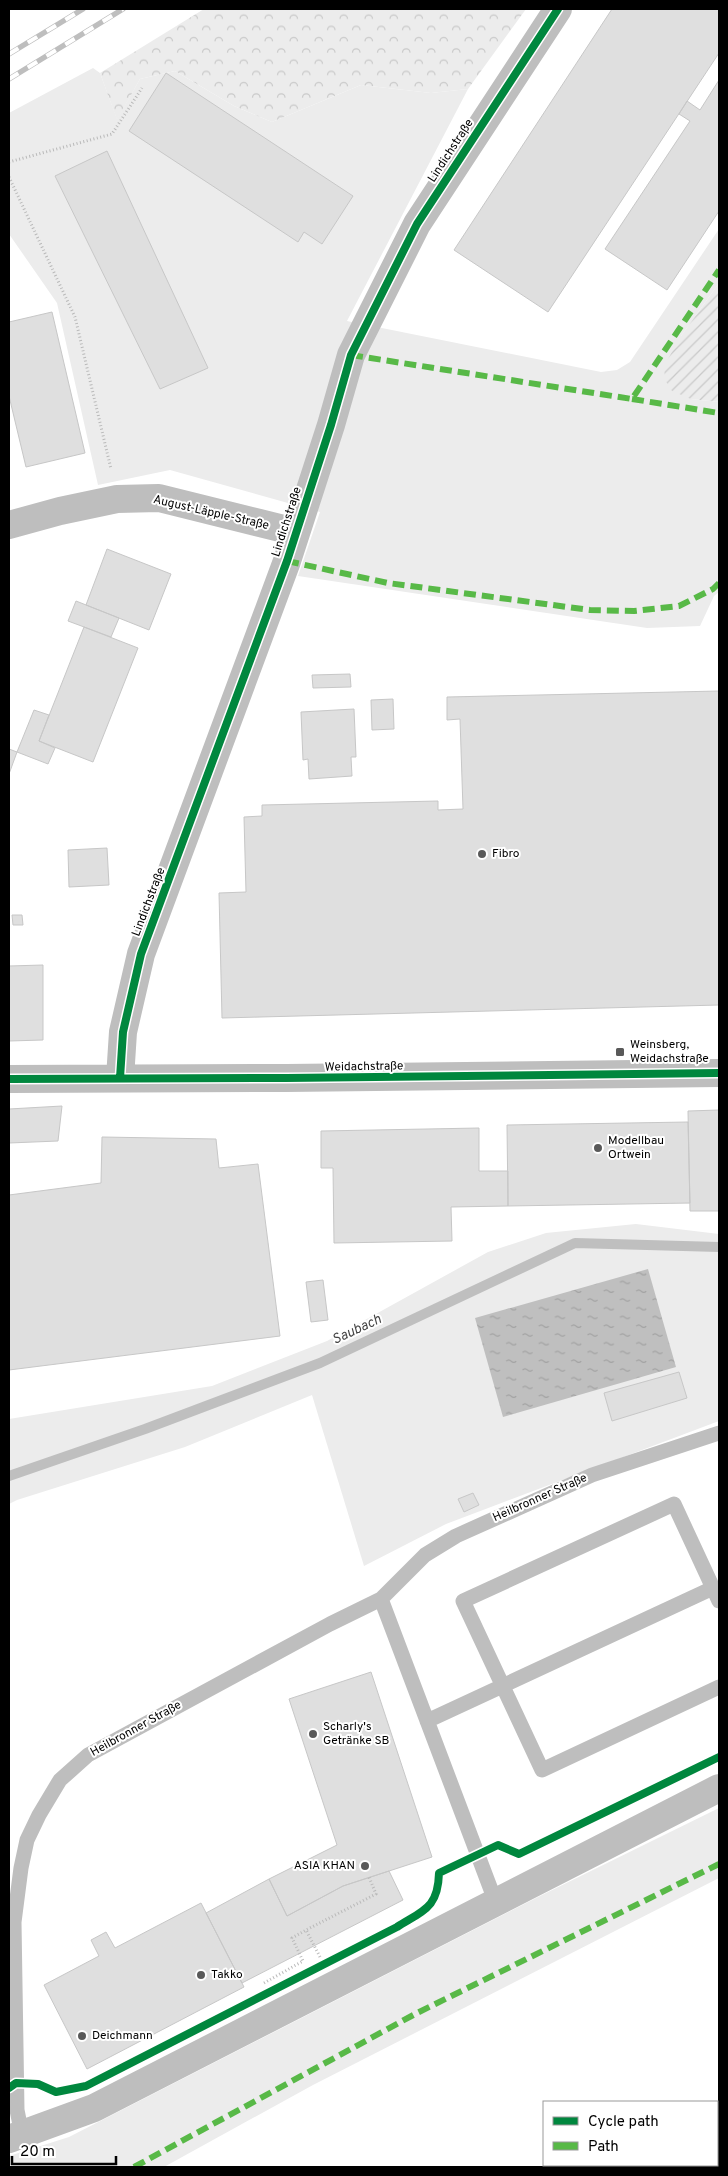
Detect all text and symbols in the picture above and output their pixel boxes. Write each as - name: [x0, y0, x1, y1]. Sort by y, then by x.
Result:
- street label: Lindichstraße: [425, 116, 477, 186]
- street label: Lindichstraße: [268, 485, 306, 559]
- street label: August-Läpple-Straße: [152, 492, 270, 534]
- place label: Fibro: [492, 846, 520, 862]
- marker: Fibro: [476, 848, 488, 860]
- street label: Lindichstraße: [129, 865, 169, 939]
- place label: Weinsberg, Weidachstraße: [630, 1037, 709, 1067]
- marker: Weinsberg, Weidachstraße: [614, 1046, 626, 1058]
- street label: Weidachstraße: [324, 1058, 404, 1076]
- place label: Modellbau Ortwein: [608, 1133, 664, 1163]
- marker: Modellbau Ortwein: [592, 1142, 604, 1154]
- water label: Saubach: [330, 1311, 385, 1349]
- street label: Heilbronner Straße: [490, 1470, 590, 1526]
- street label: Heilbronner Straße: [88, 1697, 184, 1761]
- place label: Scharly's Getränke SB: [323, 1719, 390, 1749]
- marker: Scharly's Getränke SB: [307, 1728, 319, 1740]
- place label: ASIA KHAN: [294, 1858, 355, 1874]
- marker: ASIA KHAN: [359, 1860, 371, 1872]
- place label: Takko: [211, 1967, 243, 1983]
- marker: Takko: [195, 1969, 207, 1981]
- place label: Deichmann: [92, 2028, 153, 2044]
- marker: Deichmann: [76, 2030, 88, 2042]
- legend: [543, 2101, 718, 2166]
- text: Cycle path: [588, 2113, 659, 2132]
- scale bar: [12, 2134, 116, 2166]
- text: Path: [588, 2138, 619, 2157]
- text: 20 m: [20, 2143, 55, 2162]

